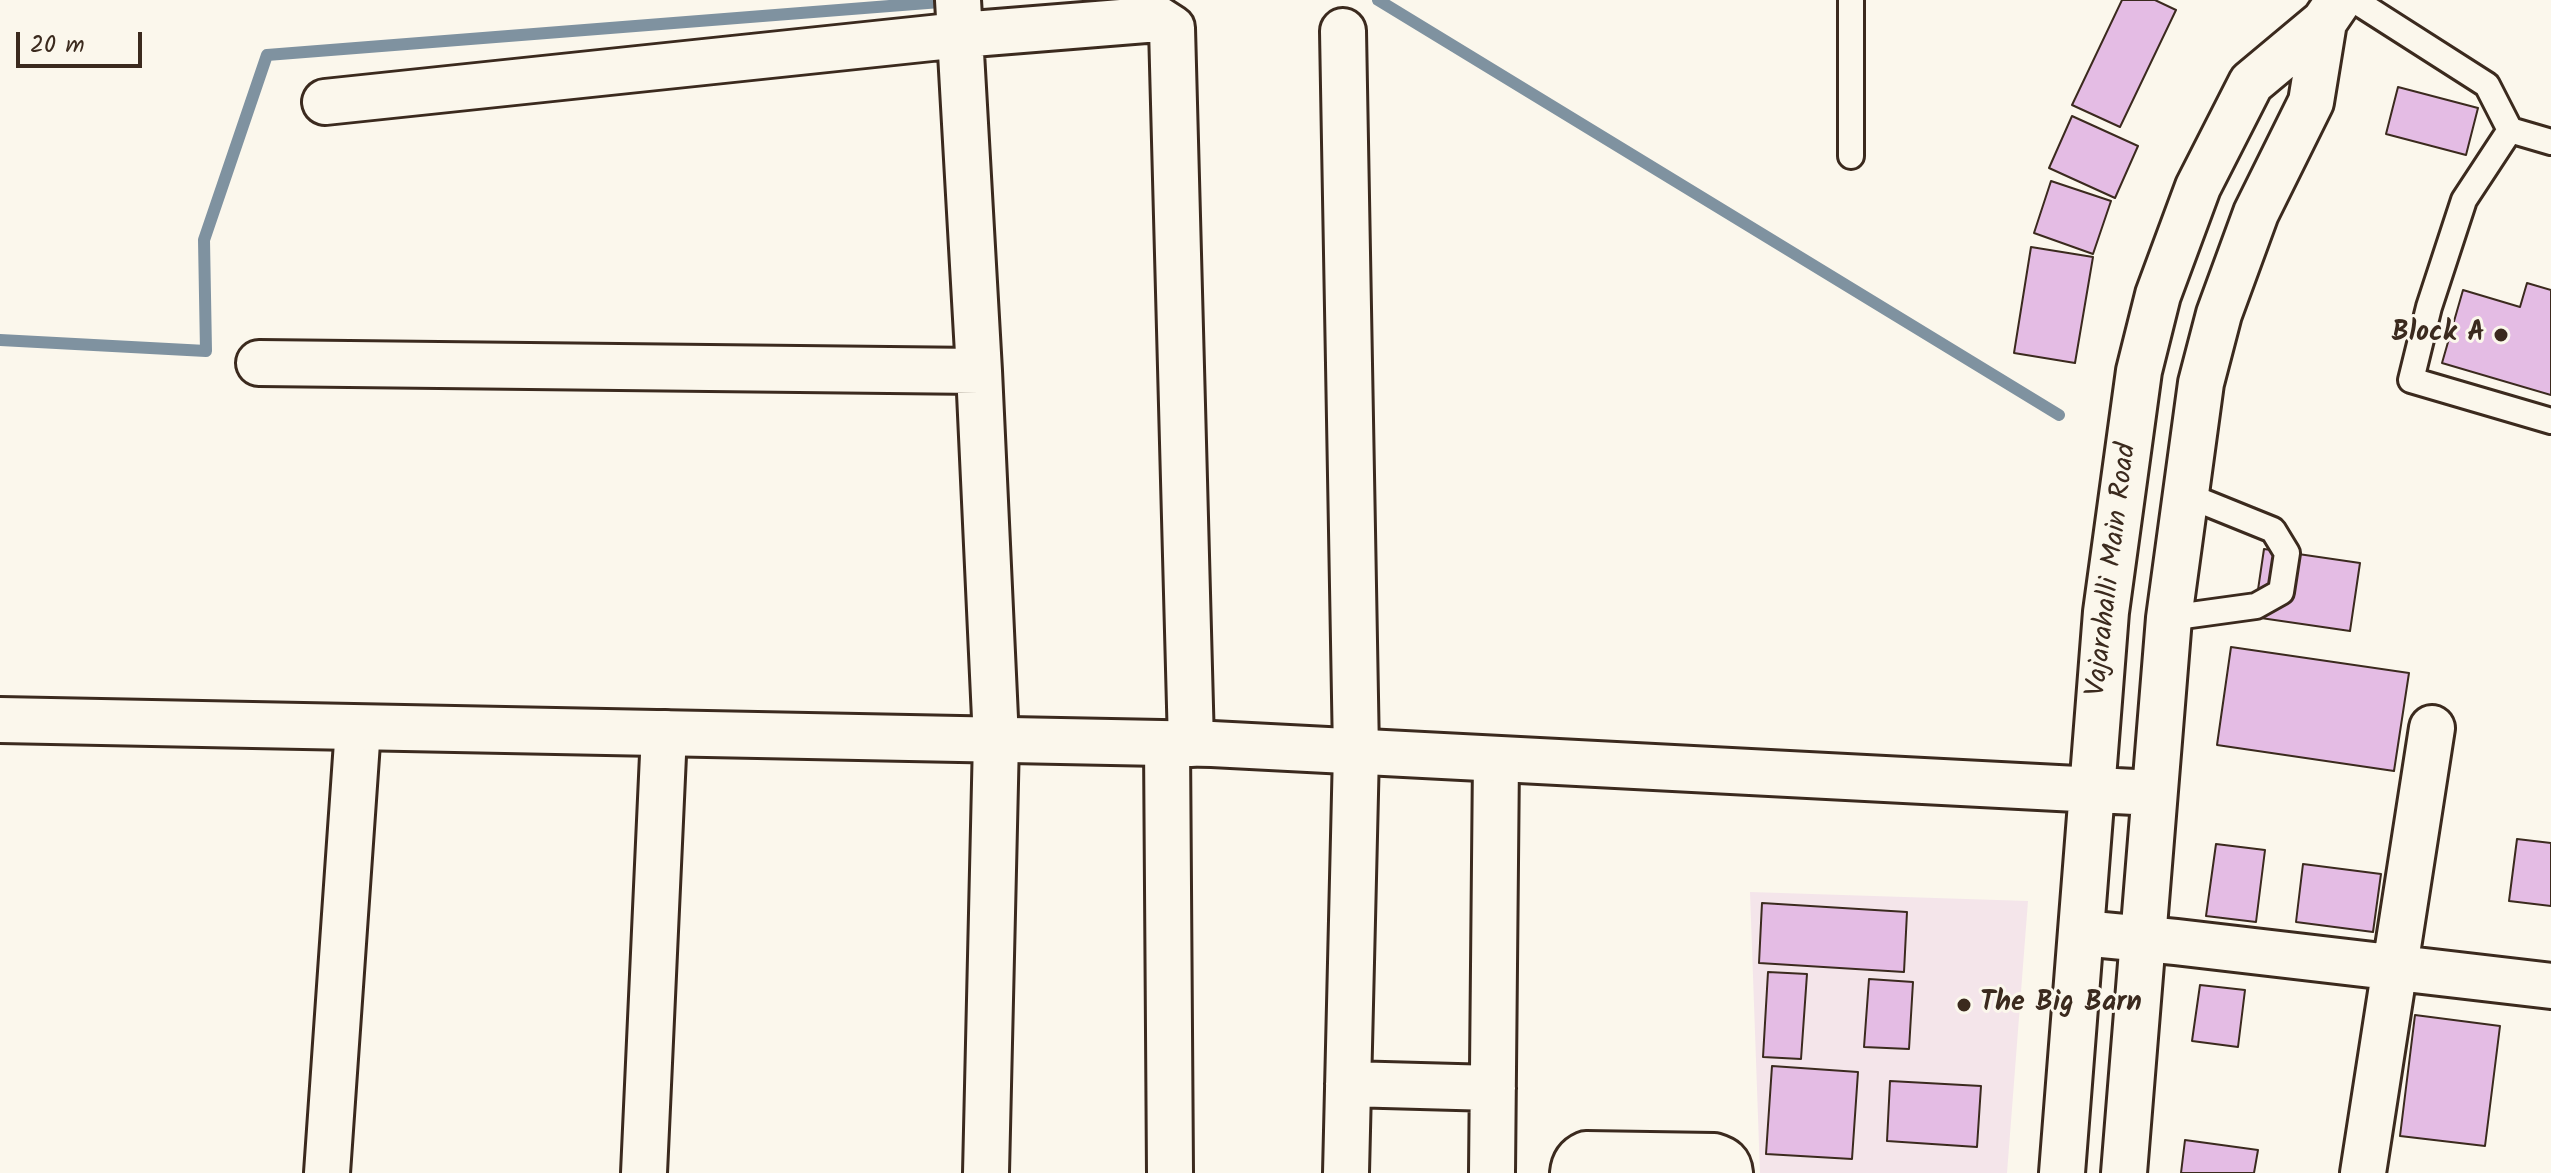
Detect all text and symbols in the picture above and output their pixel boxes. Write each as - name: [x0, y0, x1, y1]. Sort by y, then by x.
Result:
- scale bar: [20, 16, 146, 66]
- text: 20 m: [30, 26, 85, 65]
- place label: Block A: [2391, 318, 2485, 352]
- marker: Block A: [2492, 326, 2510, 344]
- street label: Vajarahalli Main Road: [2082, 442, 2146, 698]
- place label: The Big Barn: [1980, 988, 2142, 1022]
- marker: The Big Barn: [1955, 996, 1973, 1014]

